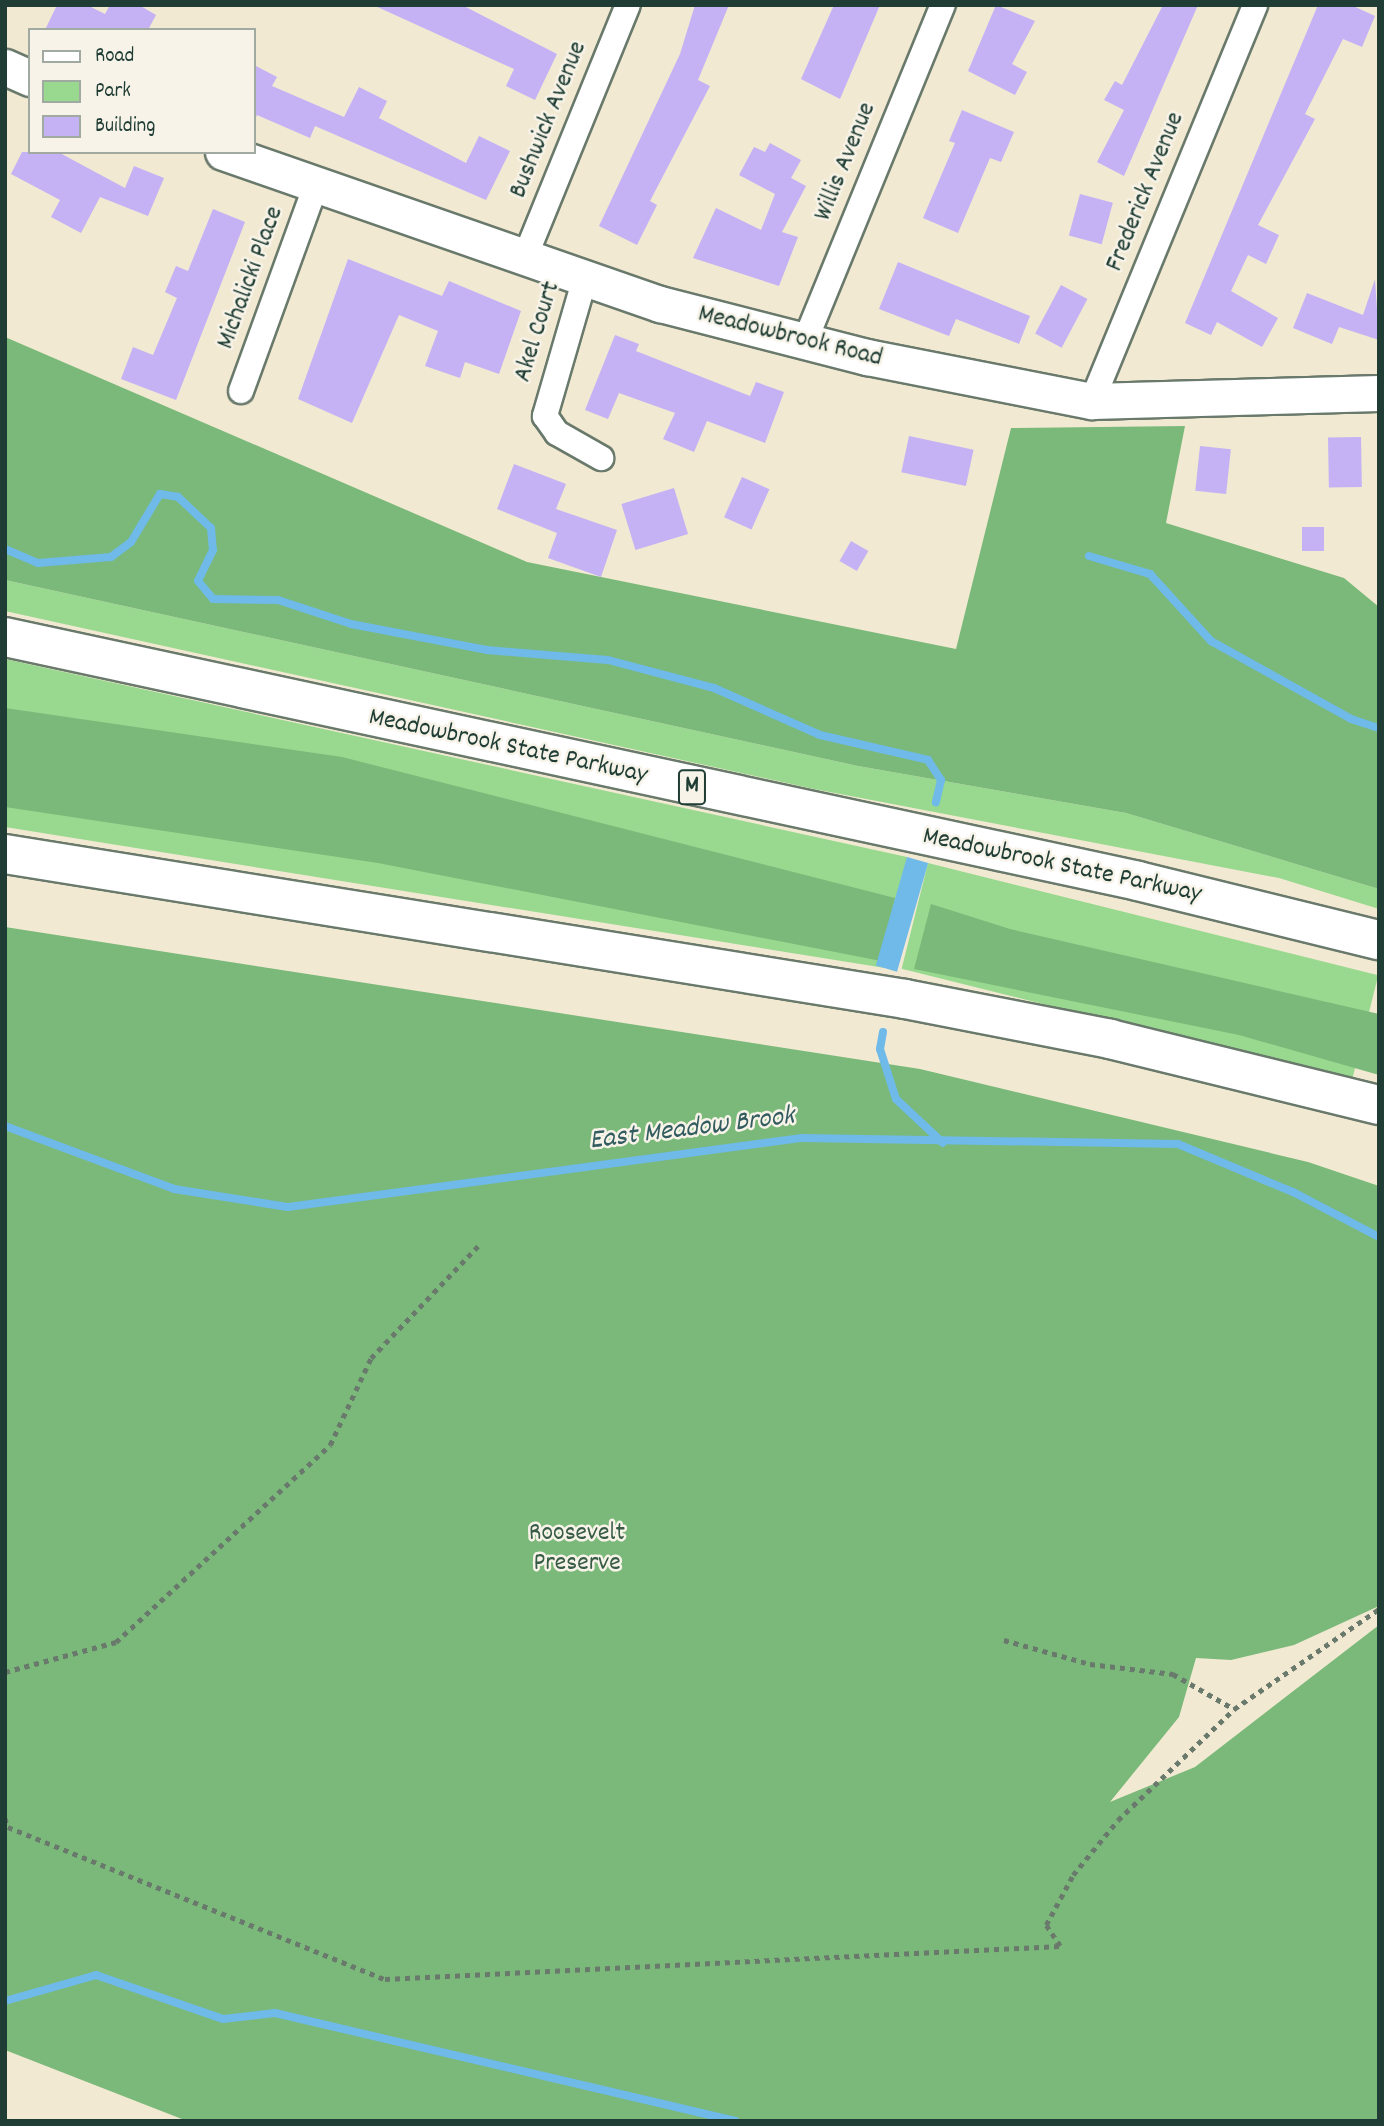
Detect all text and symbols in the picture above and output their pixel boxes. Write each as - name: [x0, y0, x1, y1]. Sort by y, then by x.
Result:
- legend: [28, 28, 256, 154]
- street label: Bushwick Avenue: [503, 37, 595, 203]
- text: Road: [95, 42, 134, 72]
- text: Park: [95, 77, 131, 107]
- street label: Willis Avenue: [808, 98, 884, 226]
- street label: Frederick Avenue: [1100, 108, 1192, 276]
- text: Building: [95, 112, 155, 142]
- street label: Michalicki Place: [211, 202, 291, 354]
- street label: Akel Court: [508, 278, 568, 386]
- street label: Meadowbrook Road: [695, 299, 885, 375]
- street label: Meadowbrook State Parkway: [366, 702, 650, 792]
- road number: M: [676, 766, 708, 808]
- street label: Meadowbrook State Parkway: [920, 821, 1204, 911]
- water label: East Meadow Brook: [588, 1101, 796, 1159]
- park label: Roosevelt Preserve: [529, 1518, 625, 1580]

